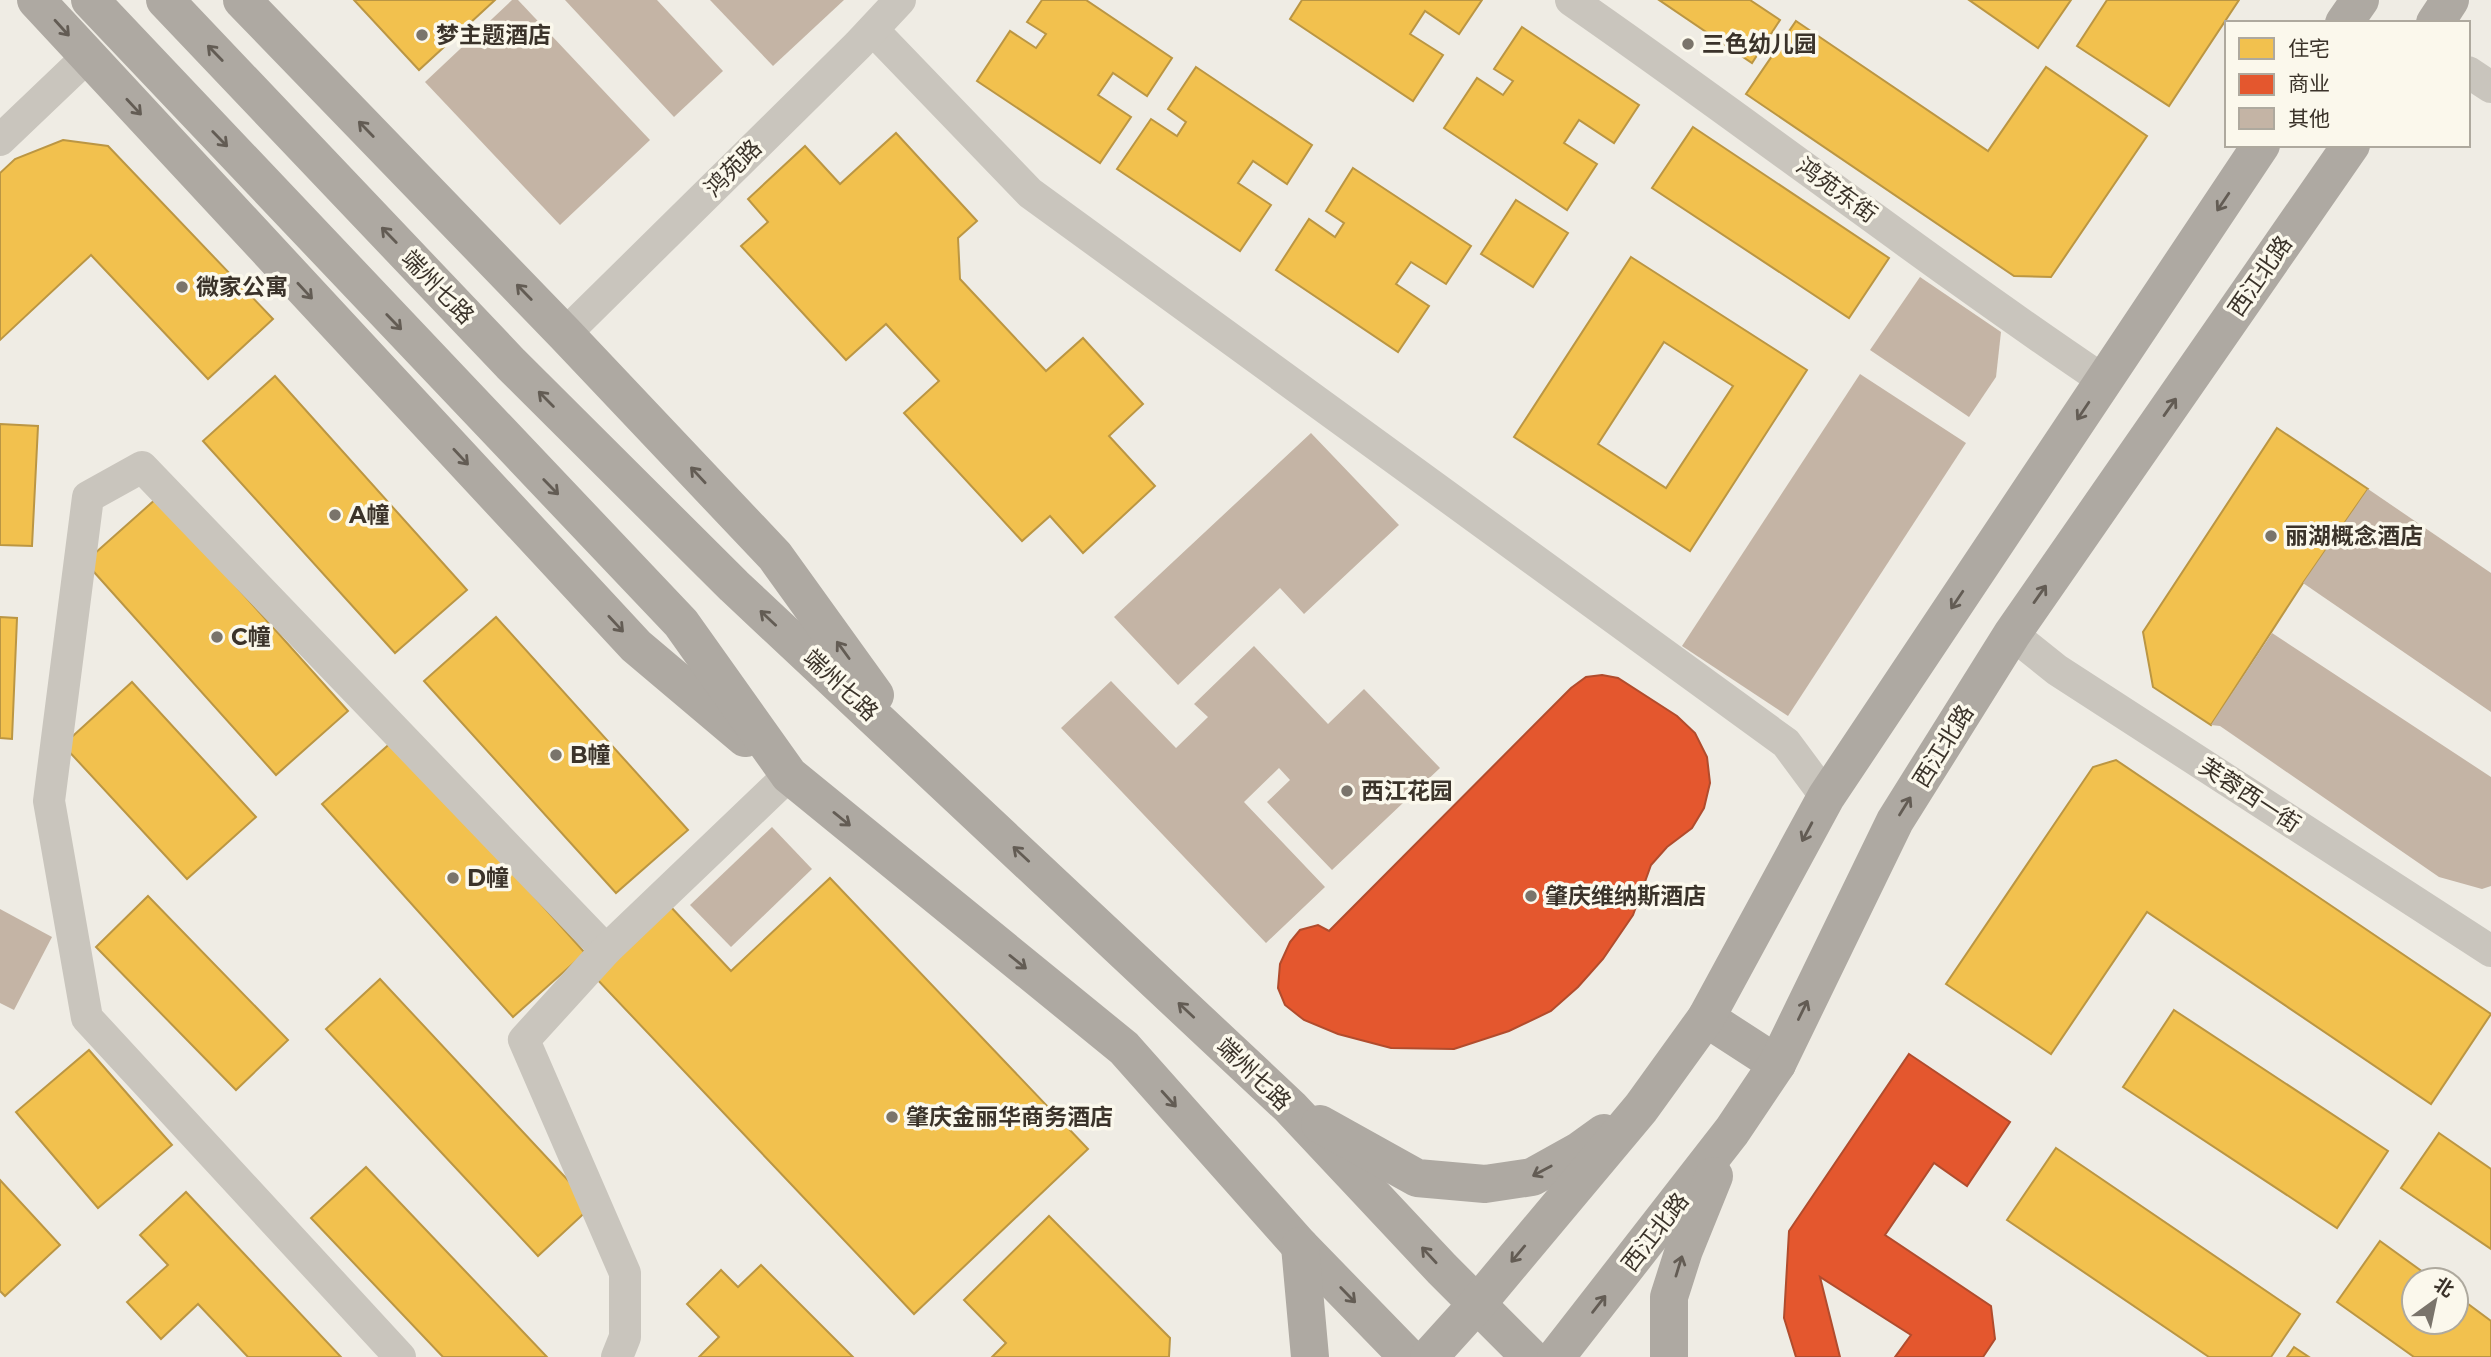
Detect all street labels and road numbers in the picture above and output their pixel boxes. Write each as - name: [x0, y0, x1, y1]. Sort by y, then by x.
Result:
- street label: 鸿苑路: [699, 134, 767, 202]
- street label: 鸿苑东街: [1792, 152, 1882, 228]
- street label: 西江北路: [2222, 230, 2298, 322]
- street label: 端州七路: [396, 244, 480, 330]
- street label: 端州七路: [798, 643, 884, 727]
- street label: 西江北路: [1907, 700, 1979, 792]
- street label: 芙蓉西一街: [2194, 752, 2306, 838]
- street label: 端州七路: [1211, 1032, 1297, 1116]
- street label: 西江北路: [1616, 1187, 1694, 1277]

